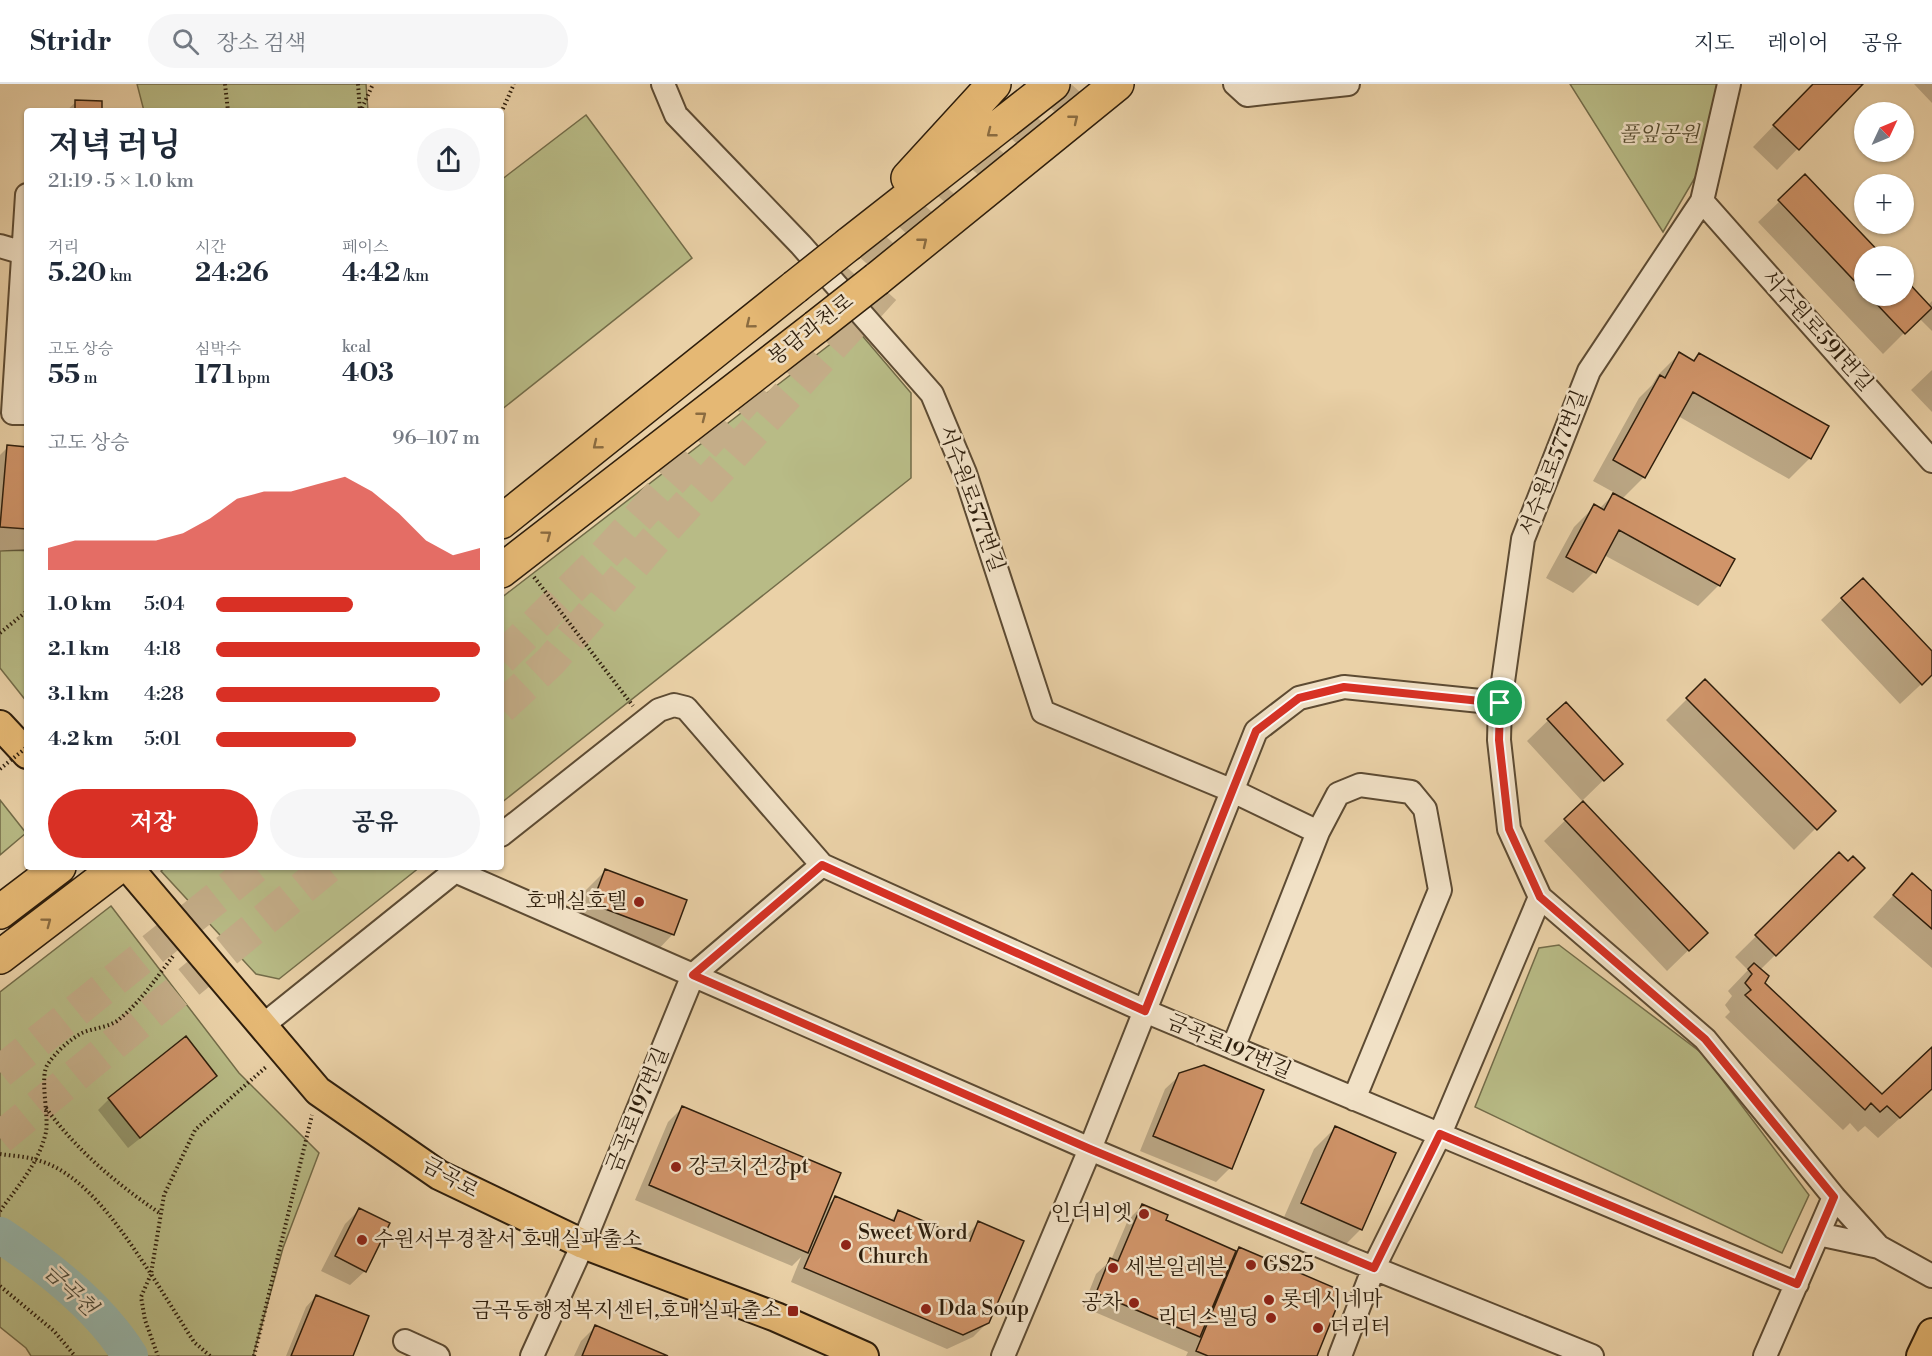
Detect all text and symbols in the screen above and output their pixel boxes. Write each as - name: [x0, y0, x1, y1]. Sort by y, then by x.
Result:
- search box: [148, 14, 568, 68]
- text: Stridr: [30, 24, 112, 59]
- icon: search: [169, 25, 202, 58]
- text: 장소 검색: [217, 30, 306, 57]
- text: 지도: [1694, 31, 1735, 57]
- text: 레이어: [1768, 31, 1828, 57]
- text: 공유: [1861, 31, 1902, 57]
- north arrow: [1854, 102, 1914, 162]
- map controls: [1854, 102, 1914, 306]
- one-way arrow: [1067, 115, 1078, 126]
- park label: 풀잎공원: [1618, 122, 1701, 148]
- text: 저녁 러닝: [48, 126, 181, 167]
- one-way arrow: [987, 126, 998, 137]
- button: share: [417, 128, 480, 191]
- text: 21:19 · 5 × 1.0 km: [48, 169, 194, 194]
- button: +: [1854, 174, 1914, 234]
- text: 거리: [48, 237, 79, 257]
- text: 시간: [195, 237, 226, 257]
- text: 페이스: [342, 237, 388, 257]
- one-way arrow: [916, 238, 927, 249]
- button: −: [1854, 246, 1914, 306]
- text: 5.20: [48, 257, 106, 289]
- text: 24:26: [195, 257, 269, 289]
- text: 4:42: [342, 257, 400, 289]
- street label: 서수원로591번길: [1756, 265, 1878, 397]
- text: km: [106, 266, 132, 286]
- text: /km: [400, 266, 429, 286]
- street label: 봉담과천로: [763, 289, 859, 371]
- one-way arrow: [745, 316, 756, 327]
- text: kcal: [342, 337, 371, 357]
- text: 고도 상승: [48, 339, 113, 359]
- text: 심박수: [195, 339, 241, 359]
- text: 403: [342, 357, 394, 389]
- text: 55: [48, 359, 80, 391]
- text: 171: [195, 359, 235, 391]
- text: m: [80, 368, 98, 388]
- text: bpm: [235, 368, 270, 388]
- street label: 서수원로577번길: [1514, 387, 1594, 539]
- one-way arrow: [695, 412, 706, 423]
- street label: 서수원로577번길: [932, 422, 1010, 576]
- text: 96–107 m: [392, 426, 480, 451]
- text: 고도 상승: [48, 431, 129, 456]
- one-way arrow: [593, 438, 604, 449]
- one-way arrow: [541, 531, 552, 542]
- text: 1.0 km: [48, 592, 112, 617]
- text: 5:04: [144, 592, 185, 617]
- text: 2.1 km: [48, 637, 110, 662]
- text: 4:18: [144, 637, 181, 662]
- pin: [1474, 677, 1525, 728]
- text: 3.1 km: [48, 682, 109, 707]
- text: 4:28: [144, 682, 184, 707]
- icon: arrive: [1483, 686, 1516, 719]
- text: 4.2 km: [48, 727, 113, 752]
- text: 5:01: [144, 727, 181, 752]
- button: 저장: [48, 789, 258, 858]
- button: 공유: [270, 789, 480, 858]
- place label: 호매실호텔: [526, 889, 627, 915]
- marker: 호매실호텔: [632, 895, 646, 909]
- one-way arrow: [40, 918, 51, 929]
- street label: 금곡로197번길: [1163, 1009, 1295, 1085]
- street label: 금곡로197번길: [601, 1043, 675, 1177]
- street label: 금곡로: [417, 1152, 483, 1204]
- place label: 강코치건강pt: [688, 1154, 810, 1180]
- marker: 강코치건강pt: [669, 1160, 683, 1174]
- place label: 인더비엣: [1051, 1201, 1132, 1227]
- marker: 인더비엣: [1137, 1207, 1151, 1221]
- place label: Sweet Word Church: [858, 1220, 967, 1270]
- place label: 수원서부경찰서 호매실파출소: [374, 1227, 642, 1253]
- marker: 수원서부경찰서 호매실파출소: [355, 1233, 369, 1247]
- marker: Sweet Word Church: [839, 1238, 853, 1252]
- place label: GS25: [1263, 1252, 1314, 1278]
- place label: 세븐일레븐: [1125, 1255, 1226, 1281]
- water label: 금곡천: [38, 1258, 104, 1323]
- marker: GS25: [1244, 1258, 1258, 1272]
- marker: 세븐일레븐: [1106, 1261, 1120, 1275]
- place label: 롯데시네마: [1281, 1287, 1383, 1313]
- place label: 공차: [1081, 1290, 1123, 1316]
- marker: 롯데시네마: [1262, 1293, 1276, 1307]
- place label: Dda Soup: [938, 1296, 1029, 1322]
- marker: 공차: [1127, 1296, 1141, 1310]
- place label: 금곡동행정복지센터,호매실파출소: [472, 1298, 781, 1324]
- marker: Dda Soup: [919, 1302, 933, 1316]
- marker: 금곡동행정복지센터,호매실파출소: [786, 1304, 800, 1318]
- place label: 리더스빌딩: [1158, 1305, 1259, 1331]
- marker: 리더스빌딩: [1264, 1311, 1278, 1325]
- place label: 더리터: [1330, 1315, 1391, 1341]
- marker: 더리터: [1311, 1321, 1325, 1335]

